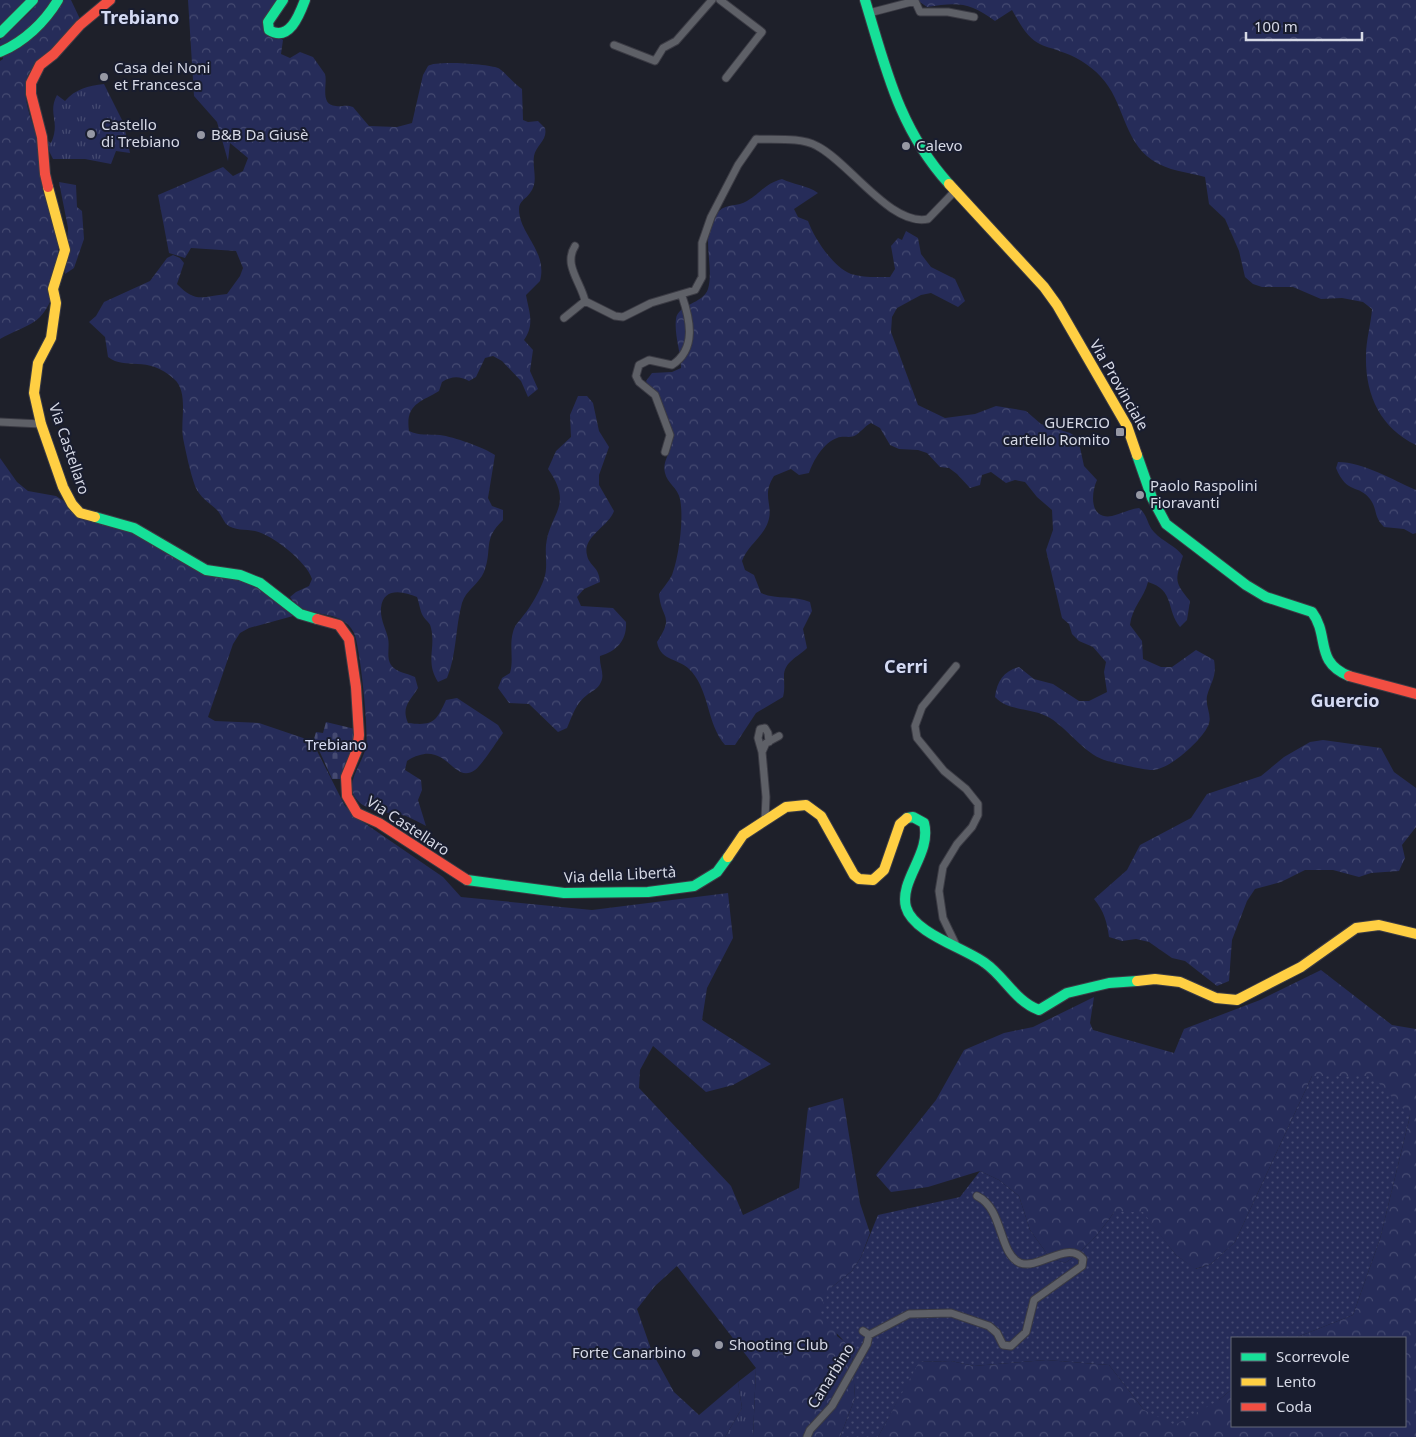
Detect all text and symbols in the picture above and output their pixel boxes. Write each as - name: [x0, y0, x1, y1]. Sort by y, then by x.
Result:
- district label: Trebiano: [101, 5, 179, 29]
- scale bar: [1246, 10, 1362, 42]
- text: 100 m: [1254, 16, 1298, 36]
- place label: Casa dei Noni et Francesca: [114, 57, 210, 94]
- marker: Casa dei Noni et Francesca: [98, 71, 110, 83]
- place label: Castello di Trebiano: [101, 114, 180, 151]
- place label: B&B Da Giusè: [211, 124, 308, 144]
- marker: Castello di Trebiano: [85, 128, 97, 140]
- marker: B&B Da Giusè: [195, 129, 207, 141]
- place label: Calevo: [916, 135, 963, 155]
- marker: Calevo: [900, 140, 912, 152]
- street label: Via Provinciale: [1086, 336, 1154, 433]
- street label: Via Castellaro: [45, 400, 95, 497]
- place label: GUERCIO cartello Romito: [1003, 412, 1110, 449]
- marker: GUERCIO cartello Romito: [1114, 426, 1126, 438]
- place label: Paolo Raspolini Fioravanti: [1150, 475, 1258, 512]
- marker: Paolo Raspolini Fioravanti: [1134, 489, 1146, 501]
- district label: Cerri: [884, 654, 928, 678]
- district label: Guercio: [1310, 688, 1380, 712]
- park label: Trebiano: [305, 734, 367, 754]
- street label: Via Castellaro: [363, 791, 454, 859]
- street label: Via della Libertà: [563, 861, 677, 887]
- place label: Shooting Club: [729, 1334, 828, 1354]
- legend: [1231, 1337, 1406, 1427]
- marker: Shooting Club: [713, 1339, 725, 1351]
- street label: Canarbino: [802, 1339, 858, 1412]
- place label: Forte Canarbino: [572, 1342, 686, 1362]
- text: Scorrevole: [1276, 1346, 1350, 1366]
- marker: Forte Canarbino: [690, 1347, 702, 1359]
- text: Lento: [1276, 1371, 1316, 1391]
- text: Coda: [1276, 1396, 1312, 1416]

